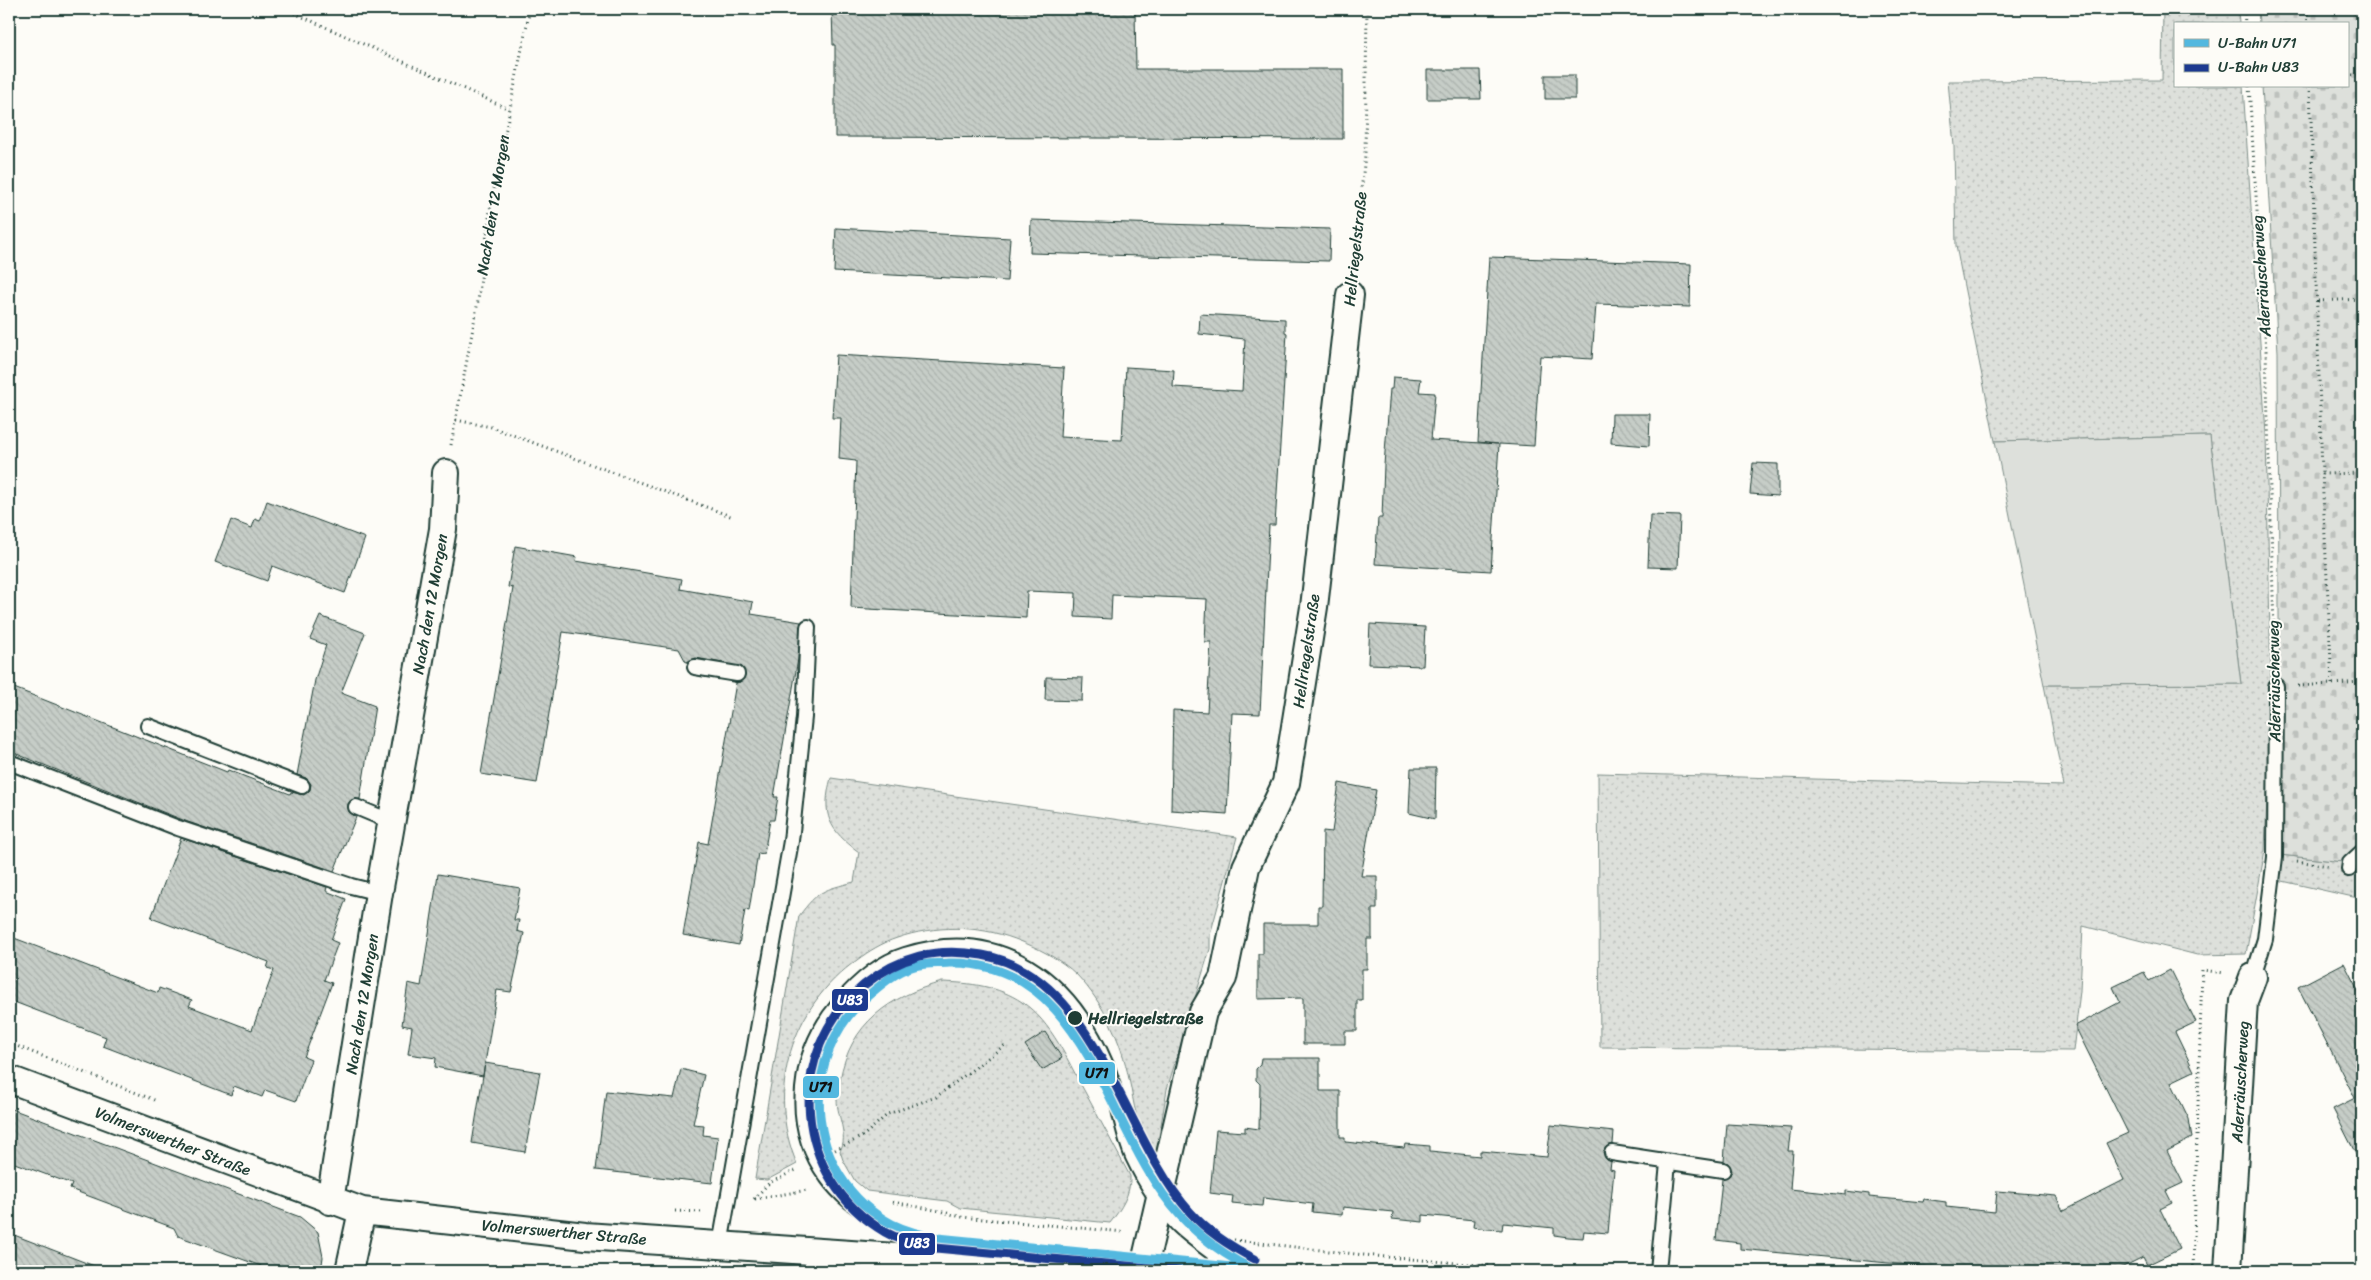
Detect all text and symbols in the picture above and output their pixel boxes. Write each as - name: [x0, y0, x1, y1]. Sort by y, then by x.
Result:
- legend: [2174, 22, 2348, 88]
- text: U-Bahn U71: [2218, 30, 2297, 56]
- text: U-Bahn U83: [2218, 54, 2299, 80]
- street label: Nach den 12 Morgen: [468, 132, 518, 277]
- street label: Hellriegelstraße: [1335, 190, 1375, 308]
- street label: Aderräuscherweg: [2242, 214, 2280, 339]
- street label: Nach den 12 Morgen: [403, 531, 457, 676]
- street label: Hellriegelstraße: [1284, 592, 1328, 710]
- street label: Aderräuscherweg: [2258, 620, 2290, 743]
- street label: Nach den 12 Morgen: [337, 931, 387, 1076]
- line badge: U83: [831, 988, 869, 1012]
- text: U83: [837, 988, 863, 1013]
- place label: Hellriegelstraße: [1087, 1004, 1203, 1033]
- marker: Hellriegelstraße: [1066, 1009, 1084, 1027]
- street label: Aderräuscherweg: [2222, 1020, 2258, 1145]
- line badge: U71: [1078, 1061, 1116, 1085]
- text: U71: [1085, 1061, 1109, 1086]
- line badge: U71: [802, 1075, 840, 1099]
- text: U71: [809, 1075, 833, 1100]
- street label: Volmerswerther Straße: [91, 1098, 256, 1184]
- street label: Volmerswerther Straße: [480, 1210, 648, 1254]
- text: U83: [904, 1231, 930, 1256]
- line badge: U83: [898, 1232, 936, 1256]

